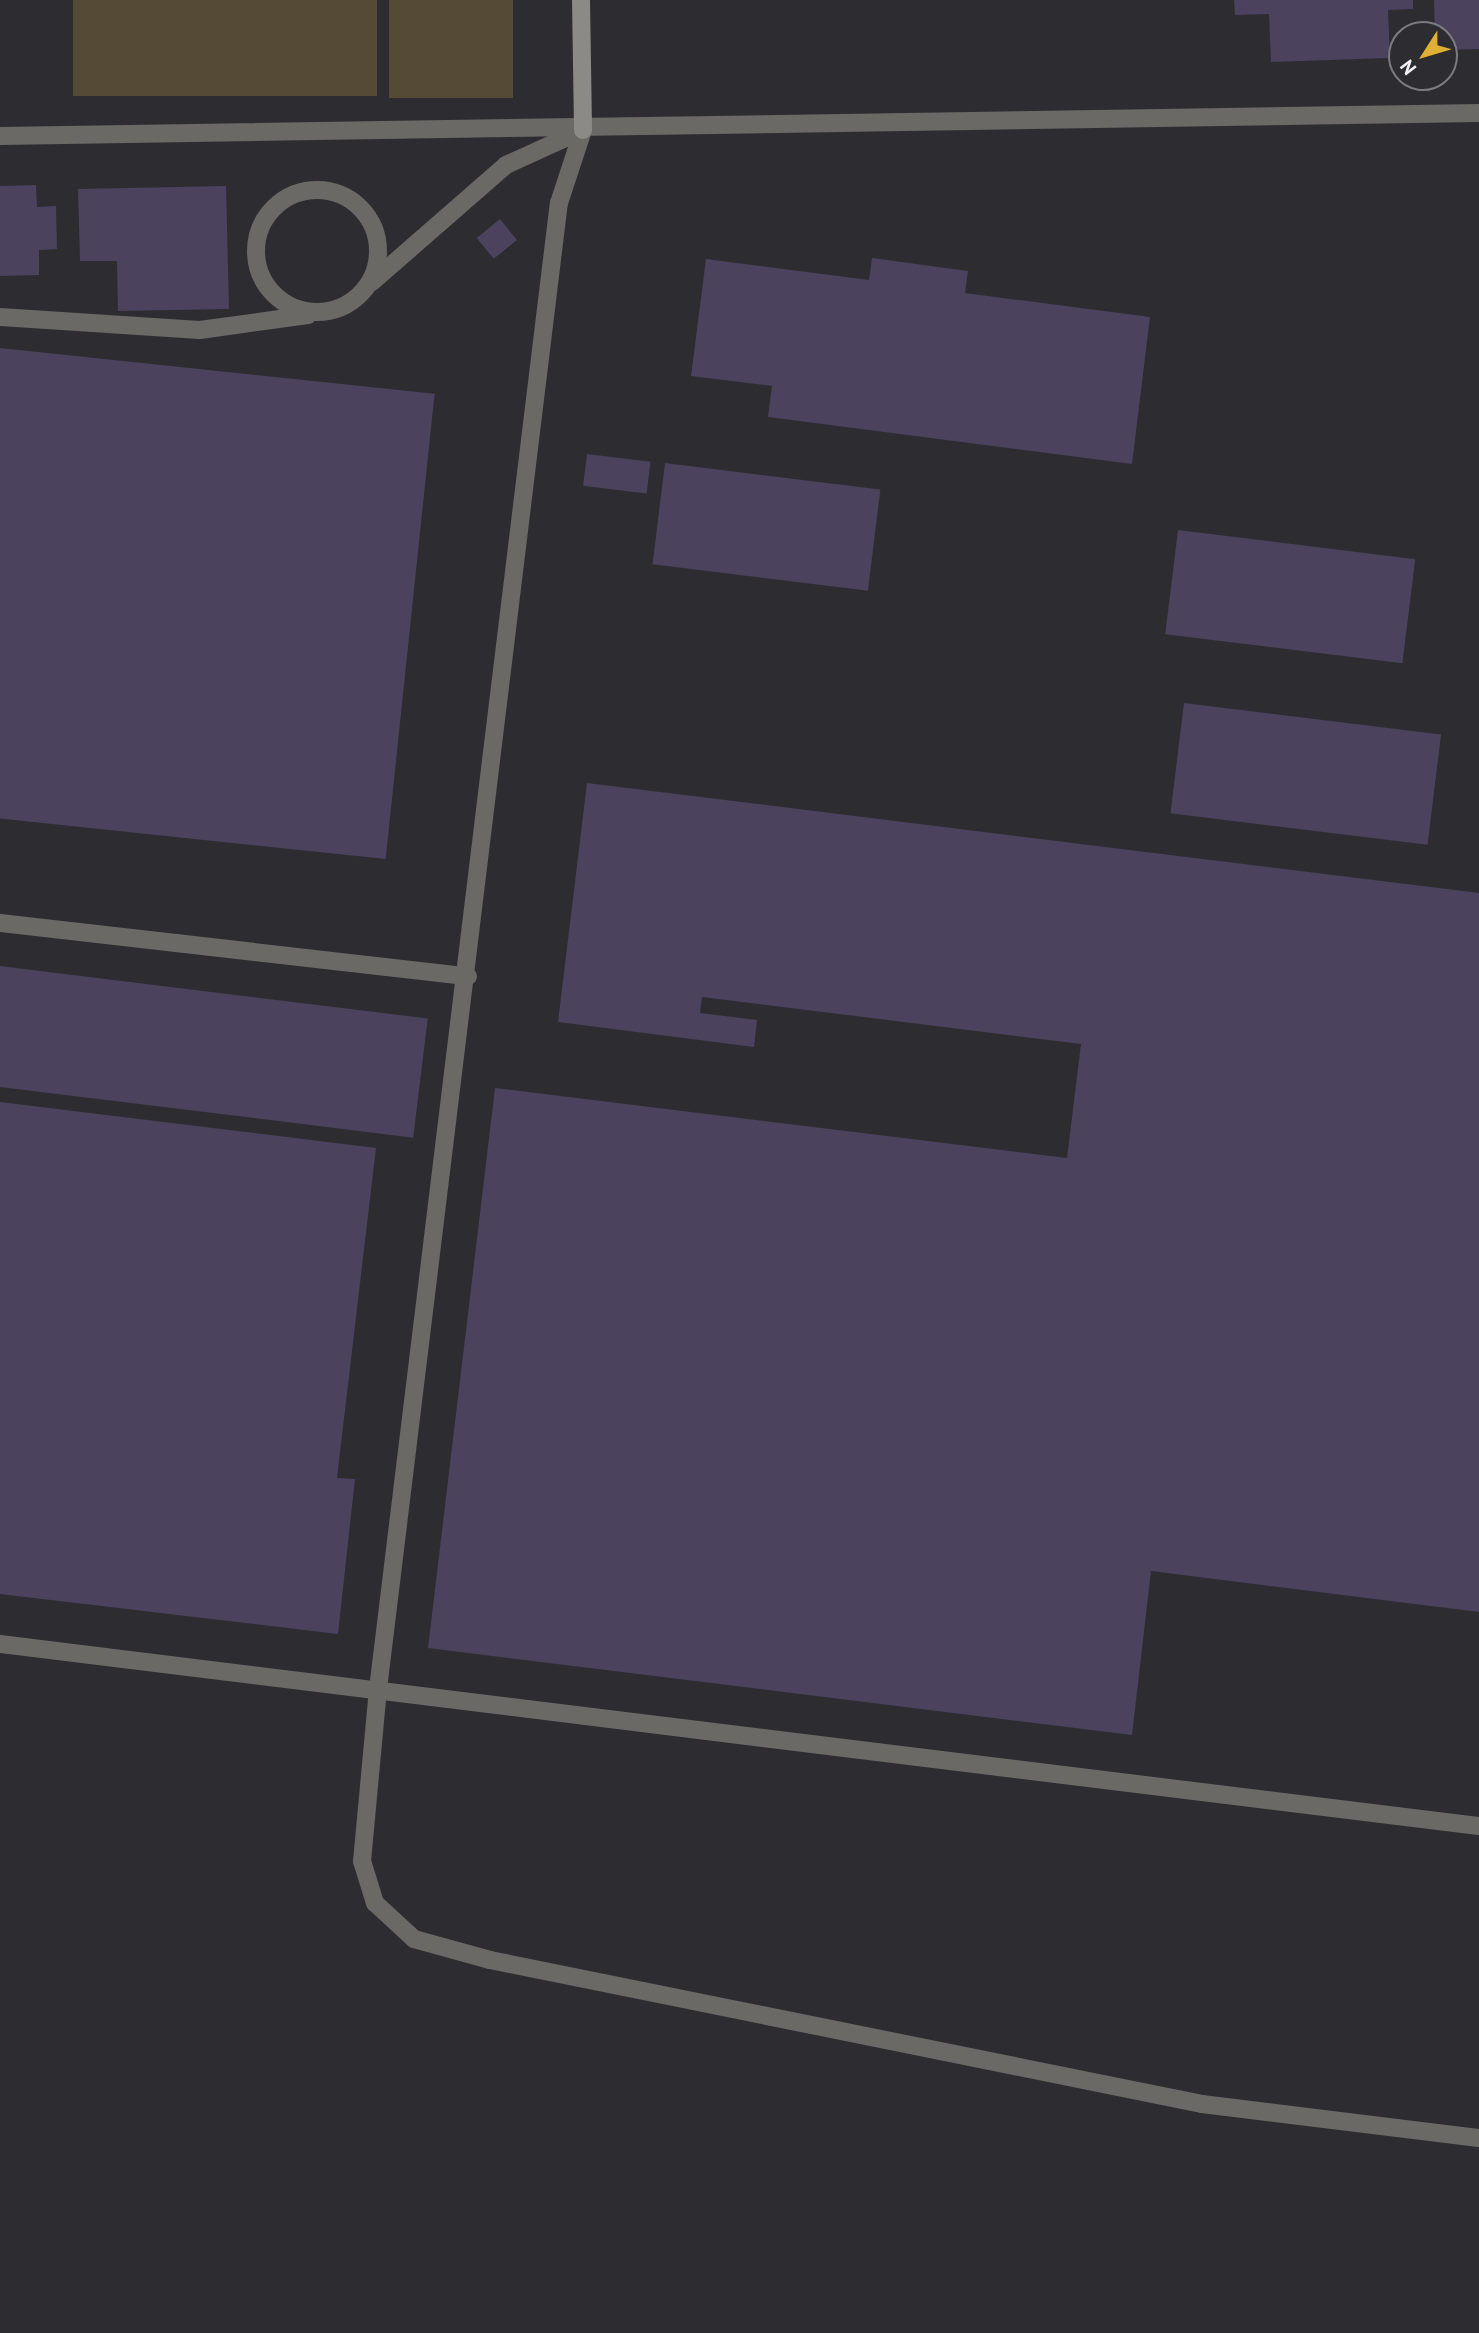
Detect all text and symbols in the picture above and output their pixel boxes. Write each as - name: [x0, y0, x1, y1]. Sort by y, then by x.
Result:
- north arrow: [1388, 21, 1458, 91]
- text: N: [1394, 55, 1421, 80]

